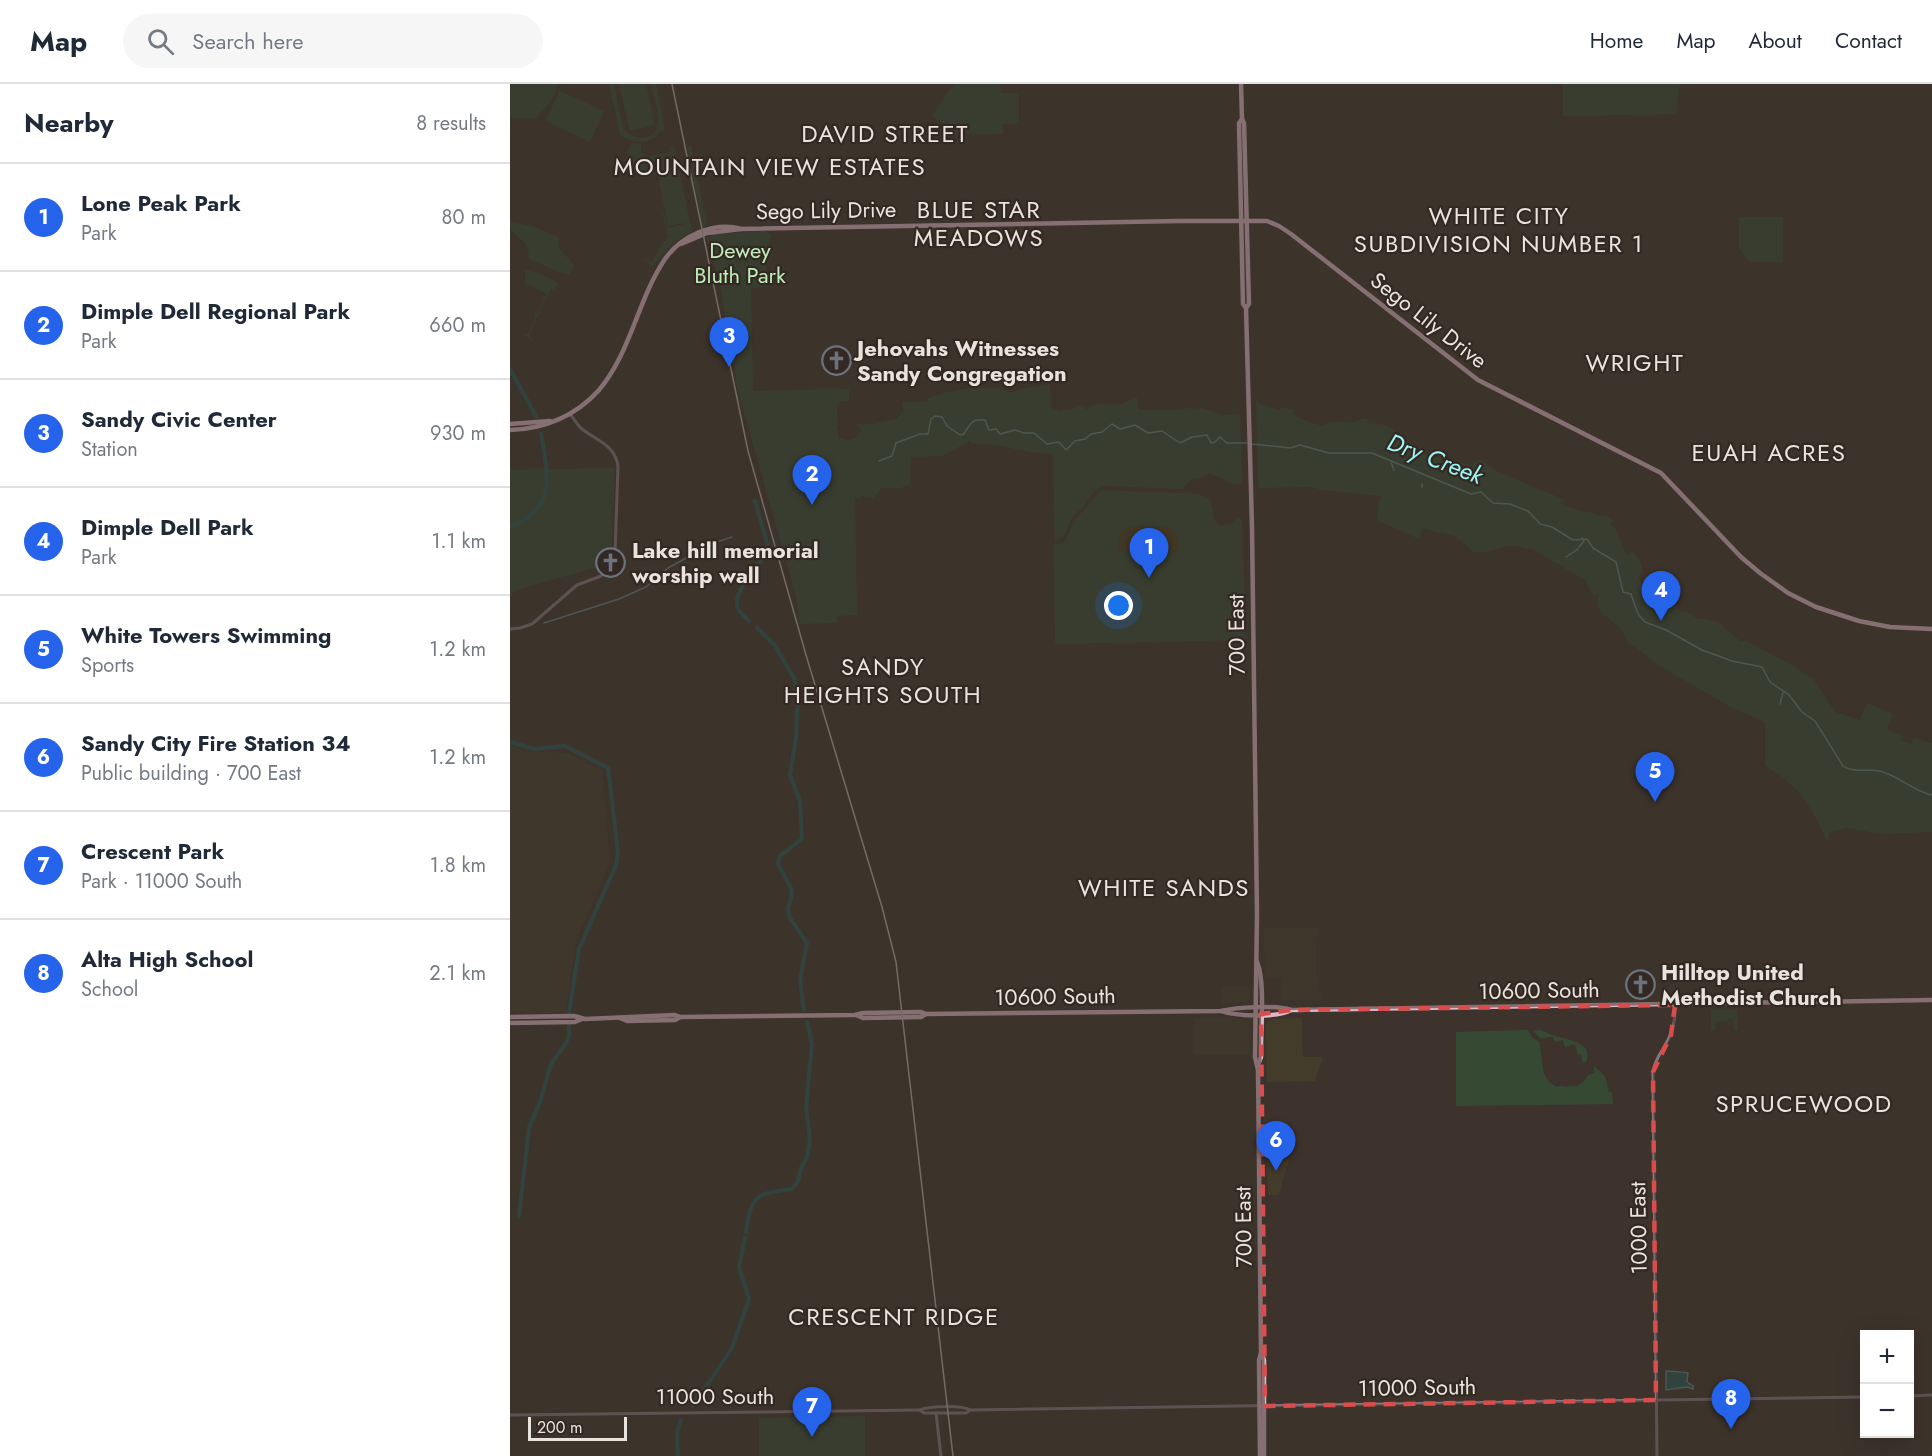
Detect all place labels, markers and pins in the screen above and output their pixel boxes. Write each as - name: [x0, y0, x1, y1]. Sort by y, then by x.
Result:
- pin: 3: [710, 318, 748, 367]
- place label: Jehovahs Witnesses Sandy Congregation: [853, 332, 1067, 389]
- church icon: Jehovahs Witnesses Sandy Congregation: [820, 345, 852, 377]
- pin: 2: [792, 456, 832, 505]
- pin: 1: [1130, 528, 1168, 578]
- place label: Lake hill memorial worship wall: [631, 534, 819, 591]
- church icon: Lake hill memorial worship wall: [595, 547, 627, 579]
- pin: 4: [1642, 572, 1680, 621]
- pin: 5: [1636, 752, 1674, 802]
- place label: Hilltop United Methodist Church: [1661, 956, 1842, 1013]
- church icon: Hilltop United Methodist Church: [1624, 969, 1656, 1001]
- pin: 6: [1256, 1122, 1296, 1171]
- pin: 8: [1712, 1380, 1750, 1429]
- pin: 7: [792, 1388, 832, 1437]

